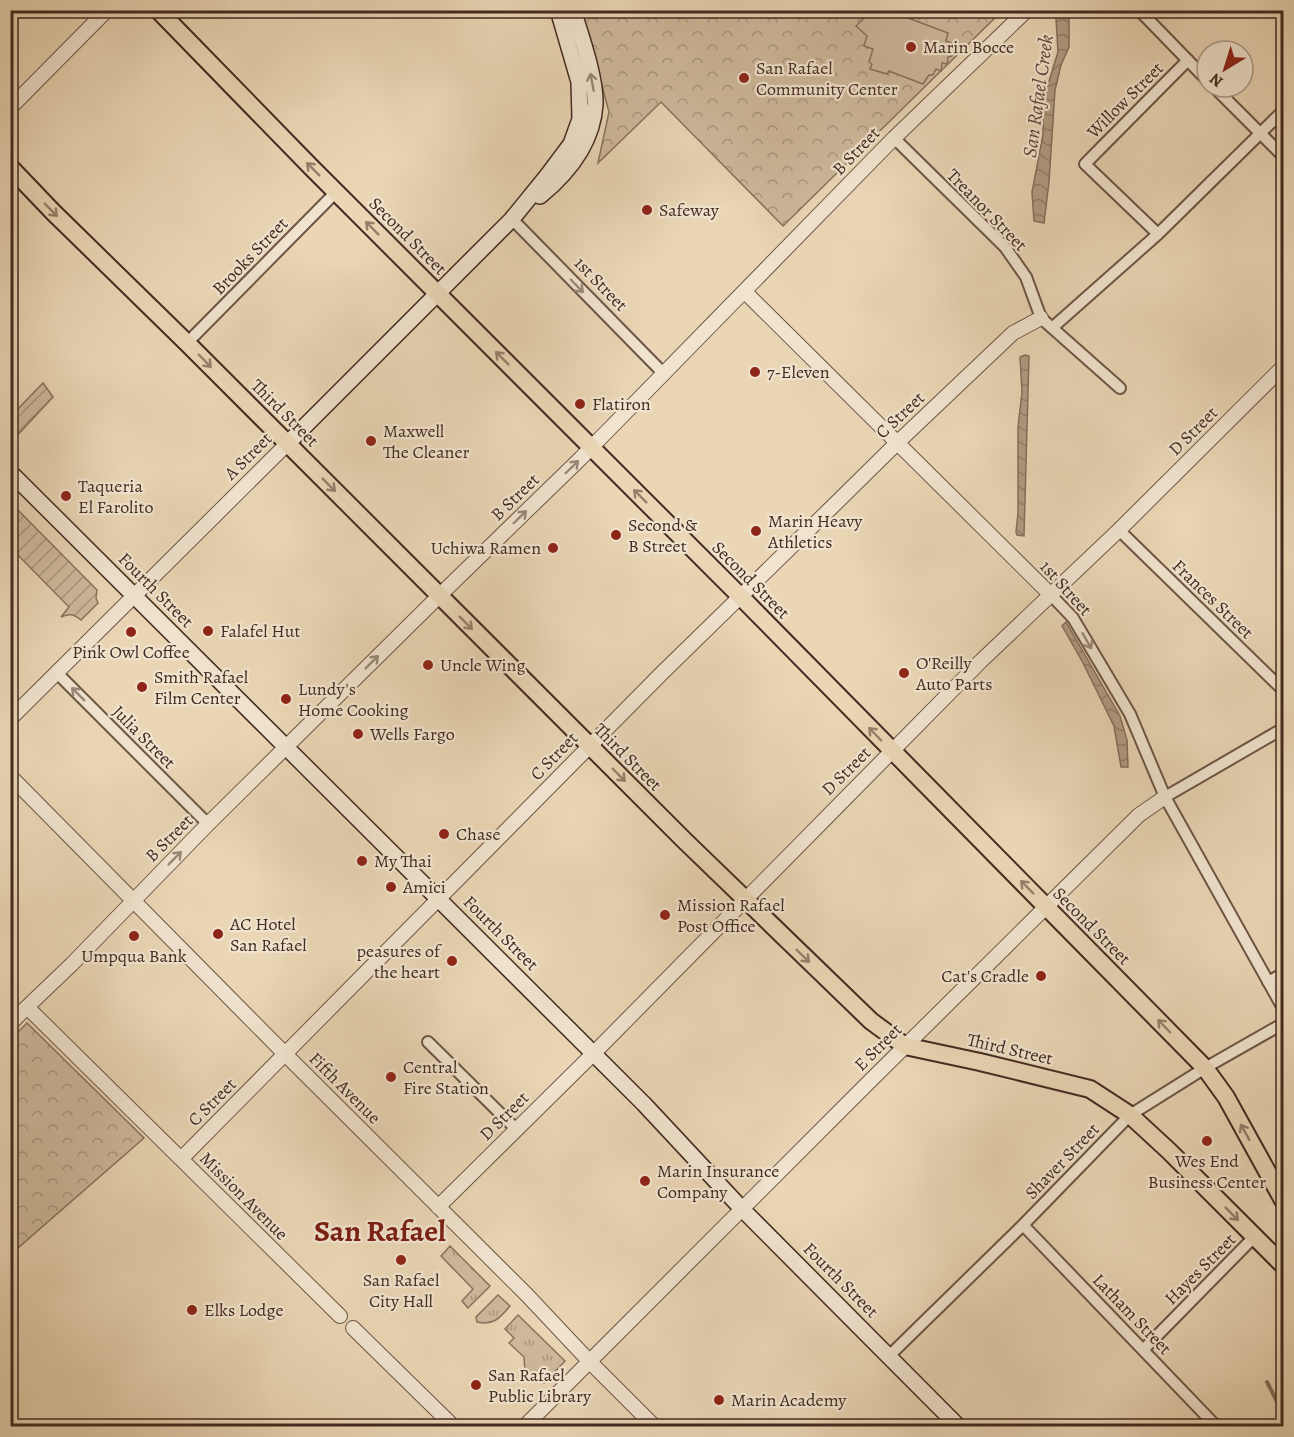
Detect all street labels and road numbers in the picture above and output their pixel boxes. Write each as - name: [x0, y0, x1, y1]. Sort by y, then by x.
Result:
- street label: Willow Street: [1081, 56, 1169, 144]
- street label: B Street: [827, 122, 885, 180]
- street label: Treanor Street: [942, 164, 1032, 256]
- street label: Second Street: [364, 192, 452, 280]
- street label: Brooks Street: [207, 212, 293, 300]
- street label: 1st Street: [569, 252, 633, 317]
- street label: Third Street: [246, 374, 324, 452]
- street label: C Street: [870, 386, 930, 444]
- street label: D Street: [1163, 401, 1223, 461]
- street label: A Street: [218, 427, 277, 486]
- street label: B Street: [486, 468, 544, 526]
- street label: Second Street: [707, 536, 795, 624]
- street label: Fourth Street: [113, 547, 199, 633]
- street label: Frances Street: [1167, 554, 1259, 644]
- street label: 1st Street: [1035, 555, 1097, 621]
- street label: Julia Street: [107, 700, 181, 774]
- street label: Third Street: [589, 718, 667, 796]
- street label: C Street: [525, 726, 583, 786]
- street label: D Street: [816, 741, 876, 801]
- street label: B Street: [140, 809, 198, 867]
- street label: Second Street: [1048, 882, 1136, 970]
- street label: Fourth Street: [458, 890, 544, 976]
- street label: E Street: [849, 1018, 907, 1076]
- street label: Third Street: [965, 1028, 1055, 1071]
- street label: Fifth Avenue: [304, 1047, 386, 1129]
- street label: C Street: [183, 1073, 241, 1131]
- street label: D Street: [474, 1086, 534, 1146]
- street label: Shaver Street: [1019, 1118, 1105, 1204]
- street label: Mission Avenue: [195, 1147, 293, 1245]
- street label: Hayes Street: [1159, 1228, 1241, 1310]
- street label: Fourth Street: [798, 1237, 884, 1323]
- street label: Latham Street: [1087, 1268, 1177, 1360]

